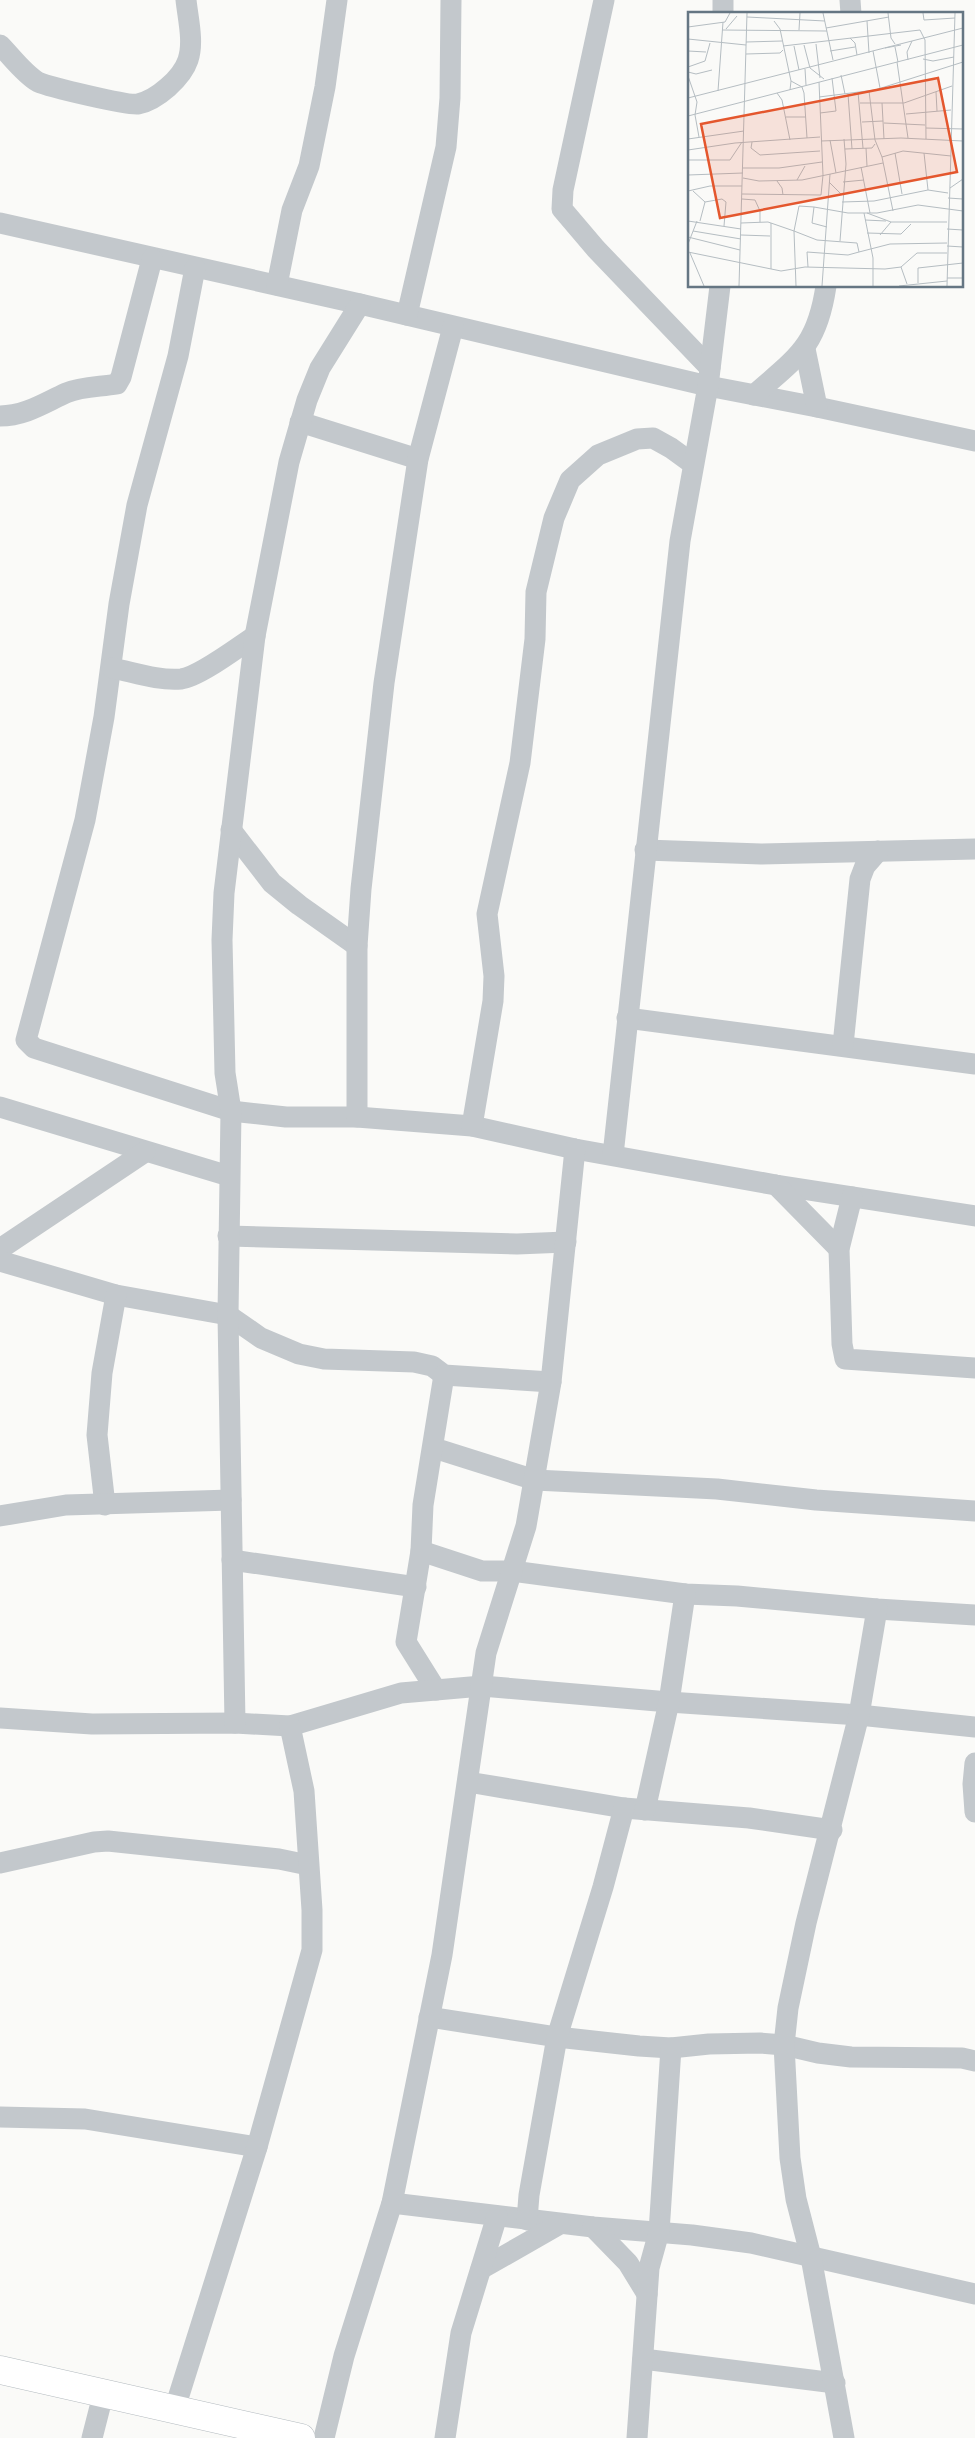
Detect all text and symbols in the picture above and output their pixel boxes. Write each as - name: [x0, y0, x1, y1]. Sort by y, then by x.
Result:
- inset map: [688, 12, 962, 288]

